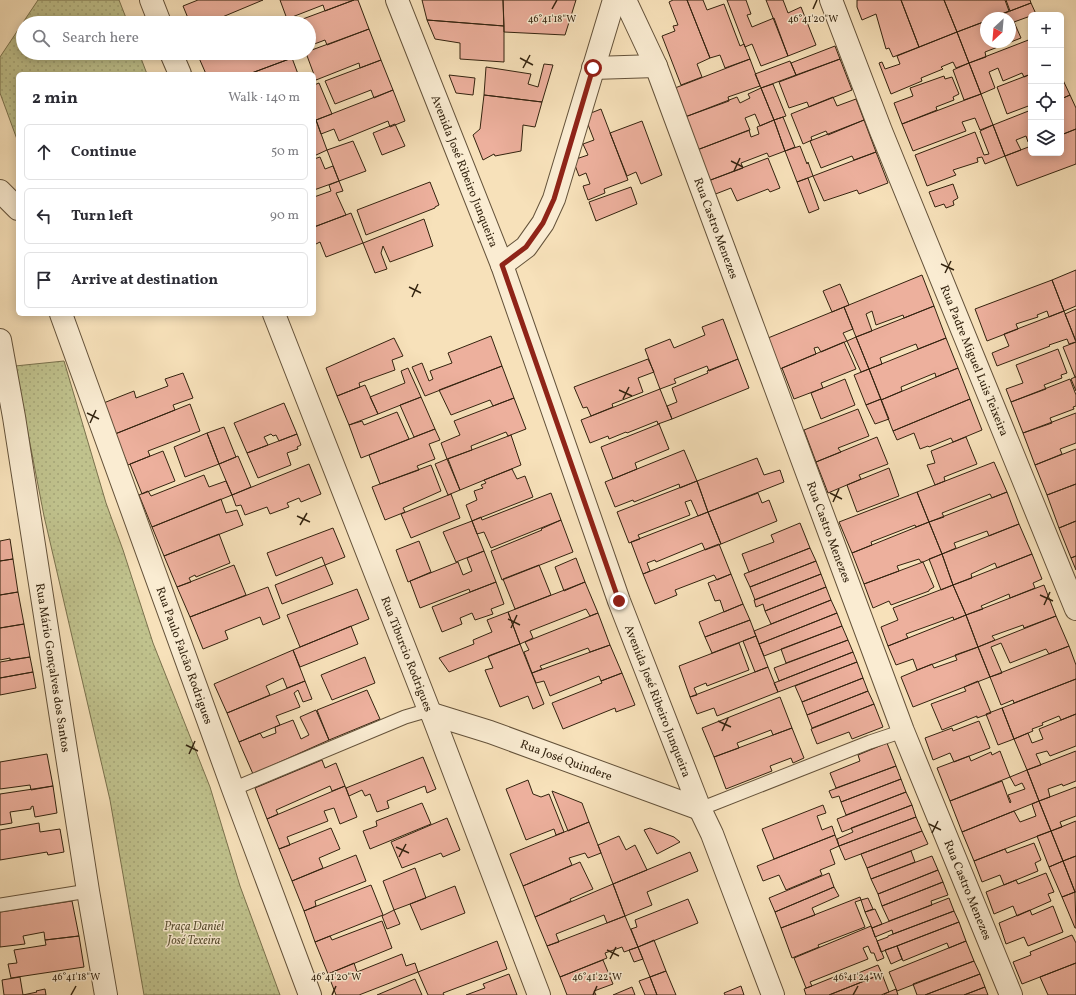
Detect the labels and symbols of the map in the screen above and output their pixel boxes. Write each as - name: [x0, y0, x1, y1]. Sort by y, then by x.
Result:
- text: 46°41'18"W: [528, 12, 576, 26]
- text: 46°41'20"W: [788, 12, 838, 26]
- north arrow: [980, 12, 1016, 48]
- route start: [584, 59, 602, 77]
- street label: Avenida José Ribeiro Junqueira: [427, 93, 501, 250]
- street label: Rua Castro Menezes: [689, 176, 741, 281]
- street label: Rua Padre Miguel Luis Teixeira: [936, 283, 1012, 439]
- street label: Rua Castro Menezes: [802, 479, 854, 585]
- street label: Rua Mário Gonçalves dos Santos: [31, 582, 73, 754]
- street label: Rua Paulo Falcão Rodrigues: [151, 585, 216, 727]
- route end: [610, 592, 628, 610]
- street label: Rua Tiburcio Rodrigues: [376, 594, 436, 714]
- street label: Avenida José Ribeiro Junqueira: [620, 623, 694, 780]
- street label: Rua José Quindere: [518, 737, 614, 785]
- street label: Rua Castro Menezes: [939, 838, 995, 943]
- park label: Praça Daniel José Texeira: [164, 919, 224, 949]
- text: 46°41'18"W: [52, 970, 100, 984]
- text: 46°41'20"W: [311, 970, 361, 984]
- text: 46°41'22"W: [572, 970, 622, 984]
- text: 46°41'24"W: [833, 970, 883, 984]

